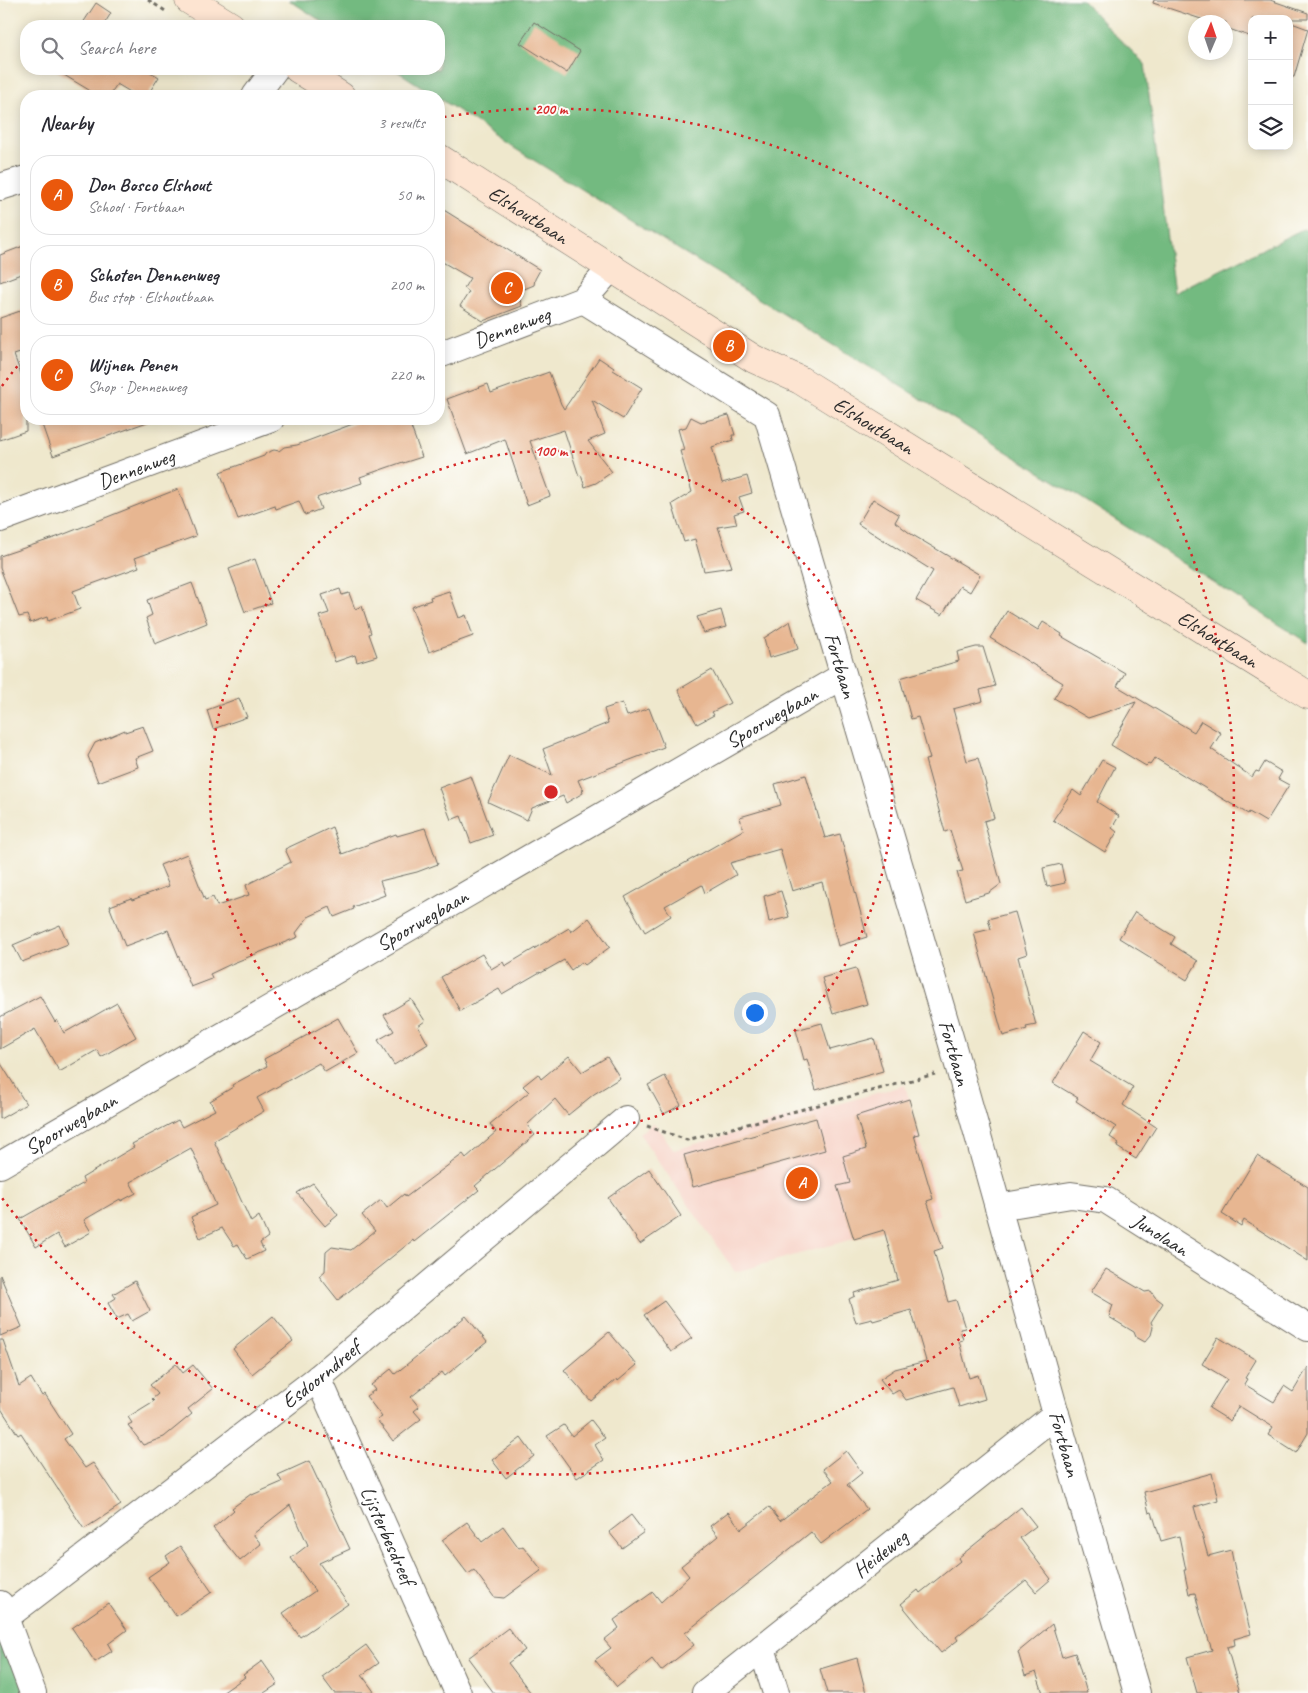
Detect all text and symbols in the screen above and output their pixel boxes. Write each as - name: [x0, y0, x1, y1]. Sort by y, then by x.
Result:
- north arrow: [1188, 15, 1233, 60]
- map controls: [1248, 15, 1293, 150]
- button: +: [1248, 15, 1293, 60]
- search box: [20, 20, 445, 75]
- icon: search: [38, 34, 66, 62]
- text: Search here: [78, 36, 155, 60]
- button: −: [1248, 60, 1293, 105]
- text: 200 m: [535, 100, 569, 119]
- button: layers: [1248, 105, 1293, 150]
- text: Nearby: [40, 110, 93, 136]
- text: 3 results: [378, 113, 425, 133]
- text: Don Bosco Elshout: [88, 173, 211, 197]
- street label: Elshoutbaan: [483, 180, 575, 251]
- text: A: [53, 185, 61, 205]
- text: 50 m: [397, 185, 424, 205]
- text: School · Fortbaan: [88, 197, 184, 217]
- text: Schoten Dennenweg: [88, 263, 219, 287]
- pin: C: [491, 269, 523, 307]
- text: B: [53, 275, 61, 295]
- text: 200 m: [390, 275, 424, 295]
- text: Bus stop · Elshoutbaan: [88, 287, 213, 307]
- street label: Dennenweg: [470, 300, 555, 354]
- pin: B: [713, 327, 745, 365]
- text: Wijnen Penen: [88, 353, 177, 377]
- text: C: [53, 365, 61, 385]
- text: 220 m: [390, 365, 424, 385]
- text: Shop · Dennenweg: [88, 377, 187, 397]
- street label: Elshoutbaan: [829, 391, 920, 461]
- street label: Dennenweg: [94, 442, 179, 495]
- text: 100 m: [535, 442, 569, 461]
- street label: Elshoutbaan: [1173, 604, 1264, 675]
- street label: Fortbaan: [819, 630, 863, 702]
- street label: Spoorwegbaan: [721, 680, 824, 754]
- centre of rings: [542, 783, 560, 801]
- street label: Spoorwegbaan: [372, 883, 474, 957]
- your location: [742, 1000, 768, 1026]
- street label: Fortbaan: [933, 1017, 976, 1089]
- street label: Spoorwegbaan: [20, 1086, 123, 1161]
- pin: A: [786, 1164, 818, 1202]
- street label: Junolaan: [1127, 1207, 1195, 1263]
- street label: Esdoorndreef: [276, 1332, 370, 1414]
- street label: Fortbaan: [1043, 1408, 1087, 1480]
- street label: Lijsterbesdreef: [355, 1482, 423, 1593]
- street label: Heideweg: [848, 1523, 914, 1583]

